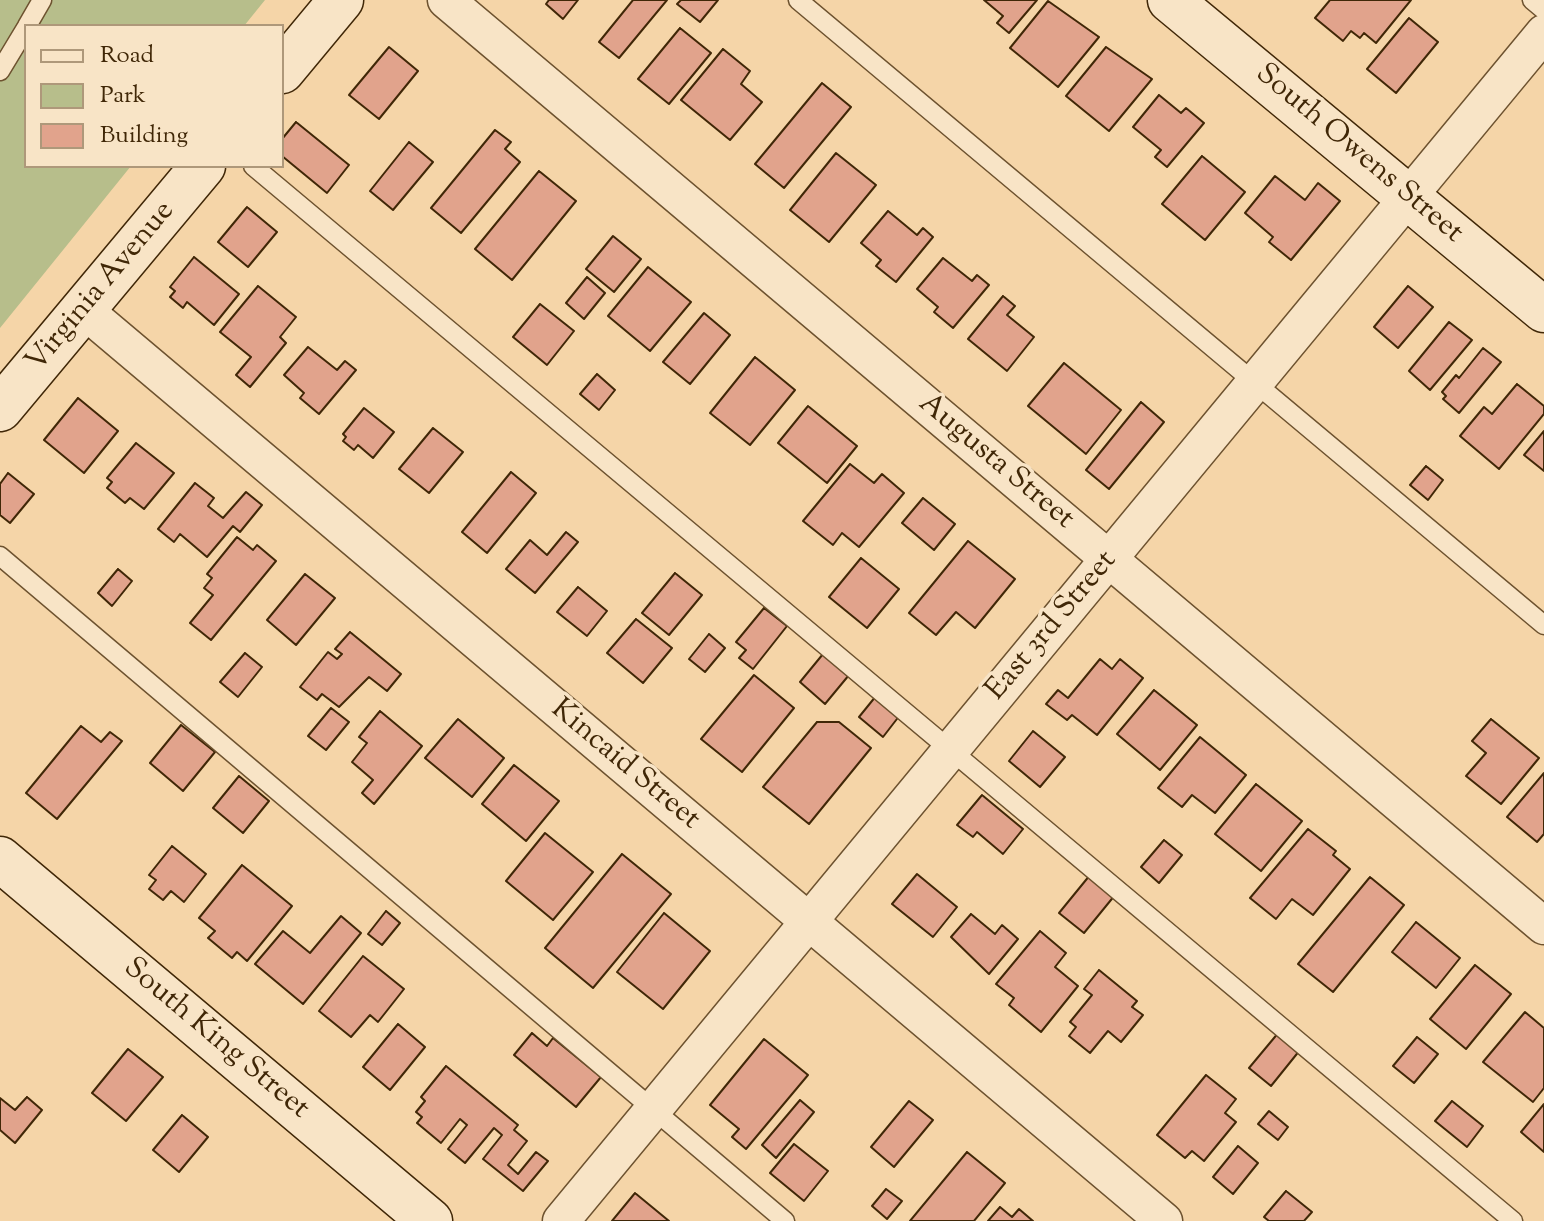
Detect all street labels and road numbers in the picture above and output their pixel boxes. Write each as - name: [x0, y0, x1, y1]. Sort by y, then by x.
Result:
- street label: South Owens Street: [1247, 58, 1469, 252]
- street label: Virginia Avenue: [20, 195, 184, 381]
- street label: Augusta Street: [910, 387, 1080, 539]
- street label: East 3rd Street: [980, 545, 1126, 709]
- street label: Kincaid Street: [542, 693, 706, 839]
- street label: South King Street: [115, 952, 315, 1128]

